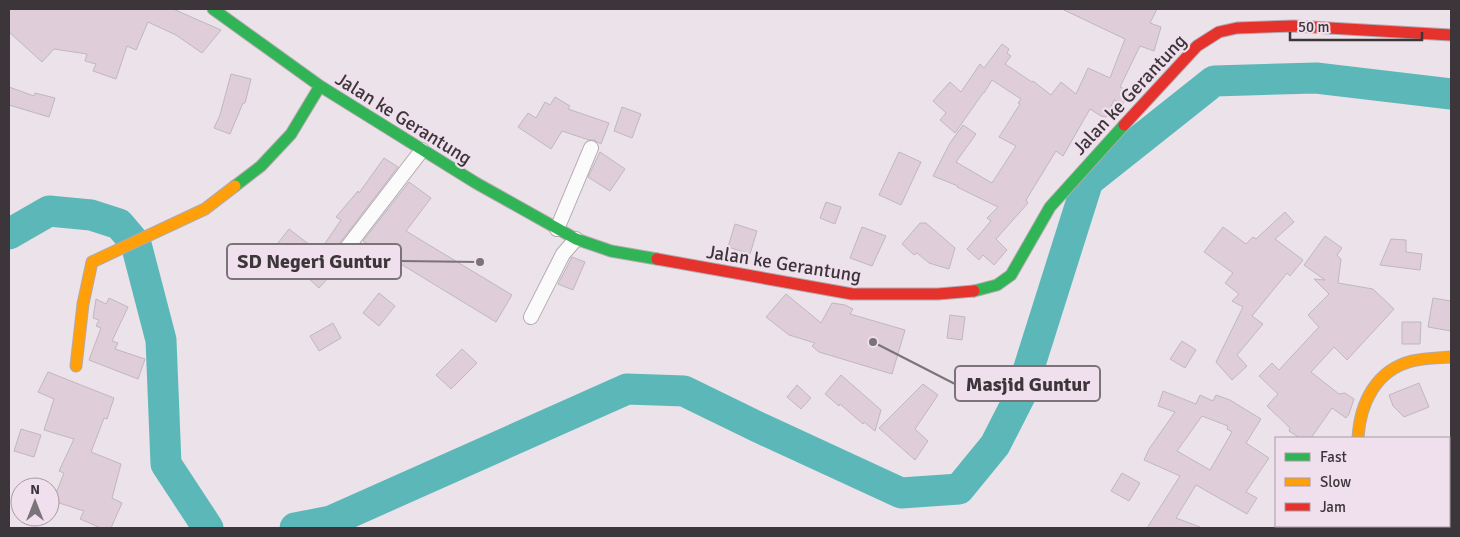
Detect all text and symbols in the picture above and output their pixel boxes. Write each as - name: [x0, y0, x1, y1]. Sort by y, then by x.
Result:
- scale bar: [1290, 10, 1422, 42]
- text: 50 m: [1298, 18, 1329, 36]
- street label: Jalan ke Gerantung: [1068, 29, 1192, 160]
- street label: Jalan ke Gerantung: [331, 67, 476, 170]
- street label: Jalan ke Gerantung: [705, 240, 863, 288]
- callout: SD Negeri Guntur: [227, 244, 401, 279]
- text: SD Negeri Guntur: [237, 249, 391, 274]
- callout: Masjid Guntur: [955, 366, 1100, 401]
- text: Masjid Guntur: [966, 372, 1090, 397]
- legend: [1275, 437, 1450, 527]
- text: Fast: [1320, 448, 1347, 466]
- text: Slow: [1320, 473, 1351, 491]
- north arrow: [10, 477, 60, 527]
- text: N: [30, 481, 40, 498]
- text: Jam: [1320, 498, 1346, 516]

